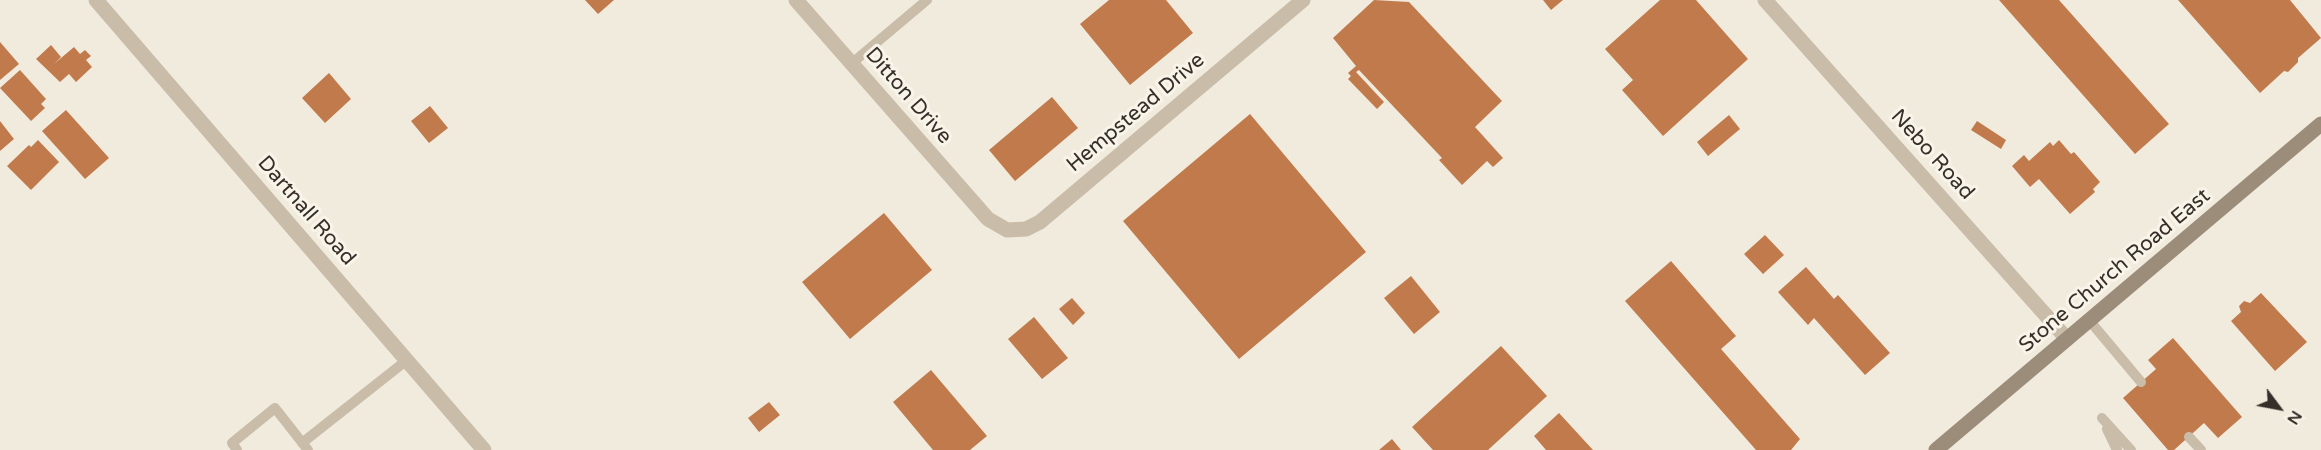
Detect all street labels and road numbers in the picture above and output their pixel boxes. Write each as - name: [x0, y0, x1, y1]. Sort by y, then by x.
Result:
- street label: Ditton Drive: [859, 43, 957, 149]
- street label: Hempstead Drive: [1062, 48, 1210, 178]
- street label: Nebo Road: [1885, 105, 1979, 205]
- street label: Dartnall Road: [252, 151, 360, 271]
- street label: Stone Church Road East: [2014, 184, 2216, 358]

